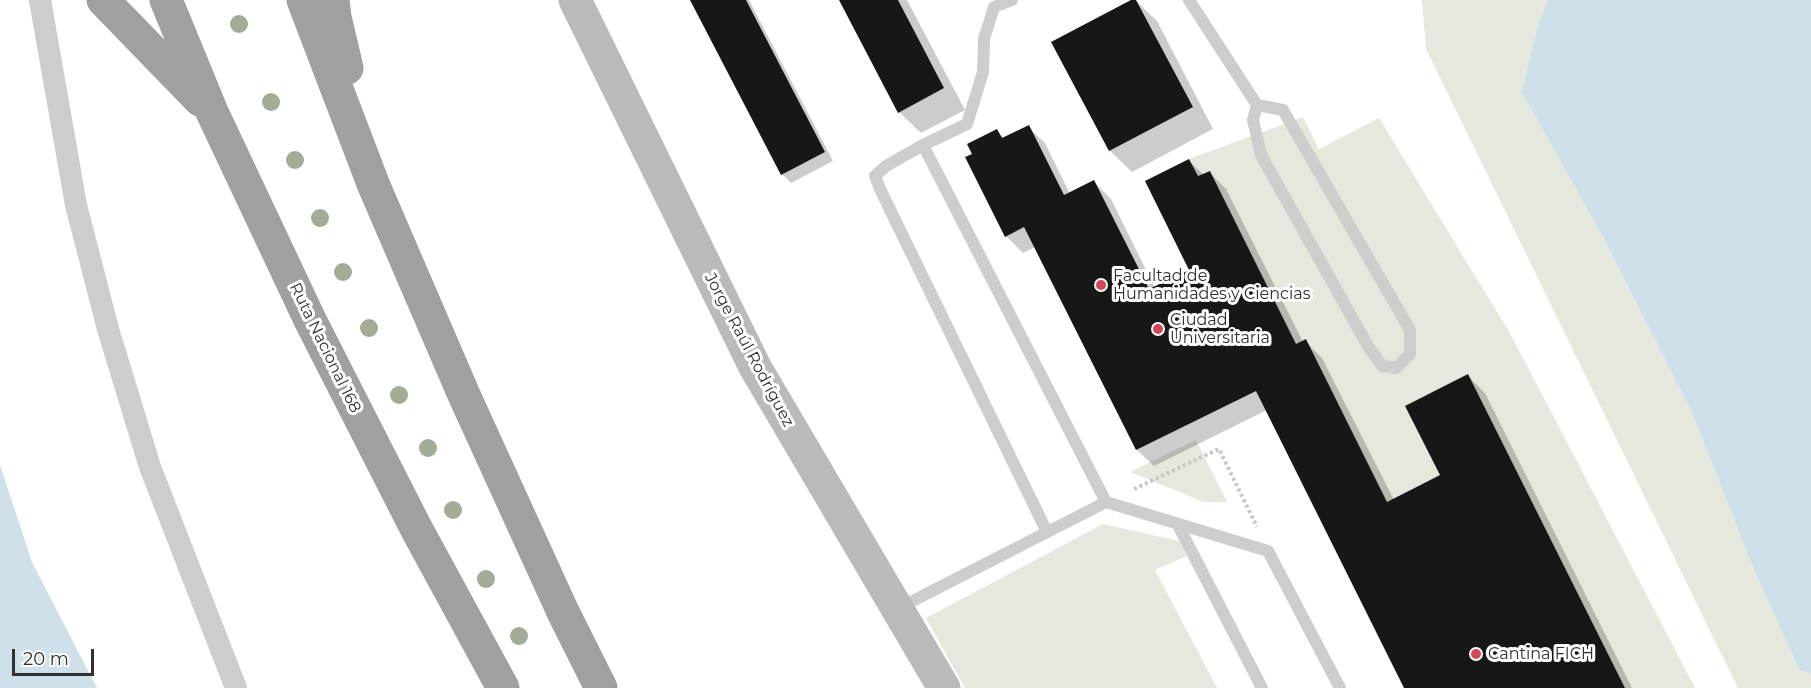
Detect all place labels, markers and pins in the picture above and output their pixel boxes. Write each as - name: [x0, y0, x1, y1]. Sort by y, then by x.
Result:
- place label: Facultad de Humanidades y Ciencias: [1113, 266, 1311, 304]
- marker: Facultad de Humanidades y Ciencias: [1094, 278, 1108, 292]
- place label: Ciudad Universitaria: [1170, 310, 1270, 348]
- marker: Ciudad Universitaria: [1151, 322, 1165, 336]
- place label: Cantina FICH: [1488, 644, 1594, 664]
- marker: Cantina FICH: [1469, 647, 1483, 661]

